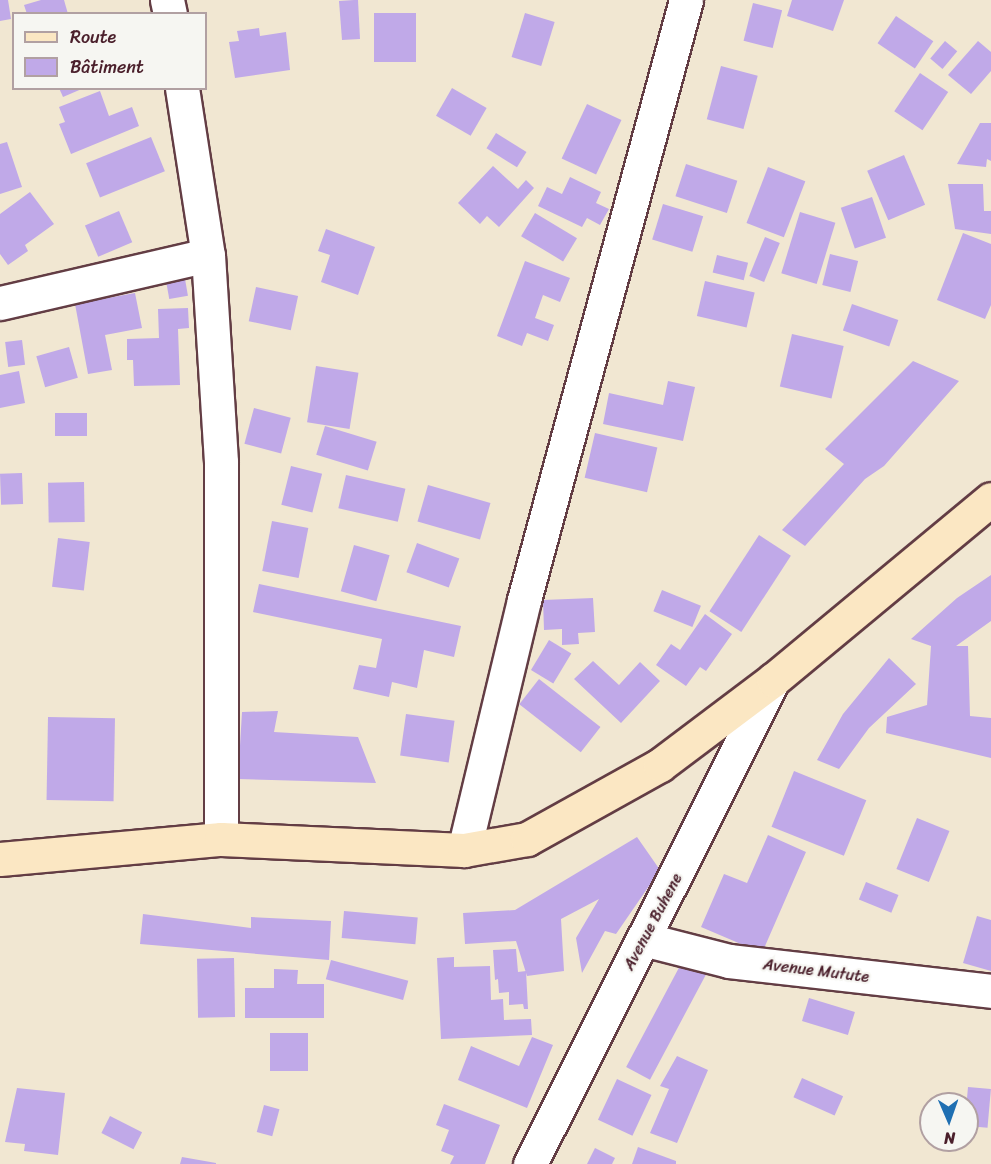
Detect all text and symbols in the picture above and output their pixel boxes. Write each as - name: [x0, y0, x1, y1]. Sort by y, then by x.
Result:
- legend: [12, 12, 207, 90]
- text: Route: [70, 21, 116, 53]
- text: Bâtiment: [70, 51, 144, 83]
- street label: Avenue Buhene: [619, 870, 687, 974]
- street label: Avenue Mutute: [762, 955, 870, 987]
- north arrow: [919, 1092, 979, 1152]
- text: N: [944, 1124, 956, 1153]

